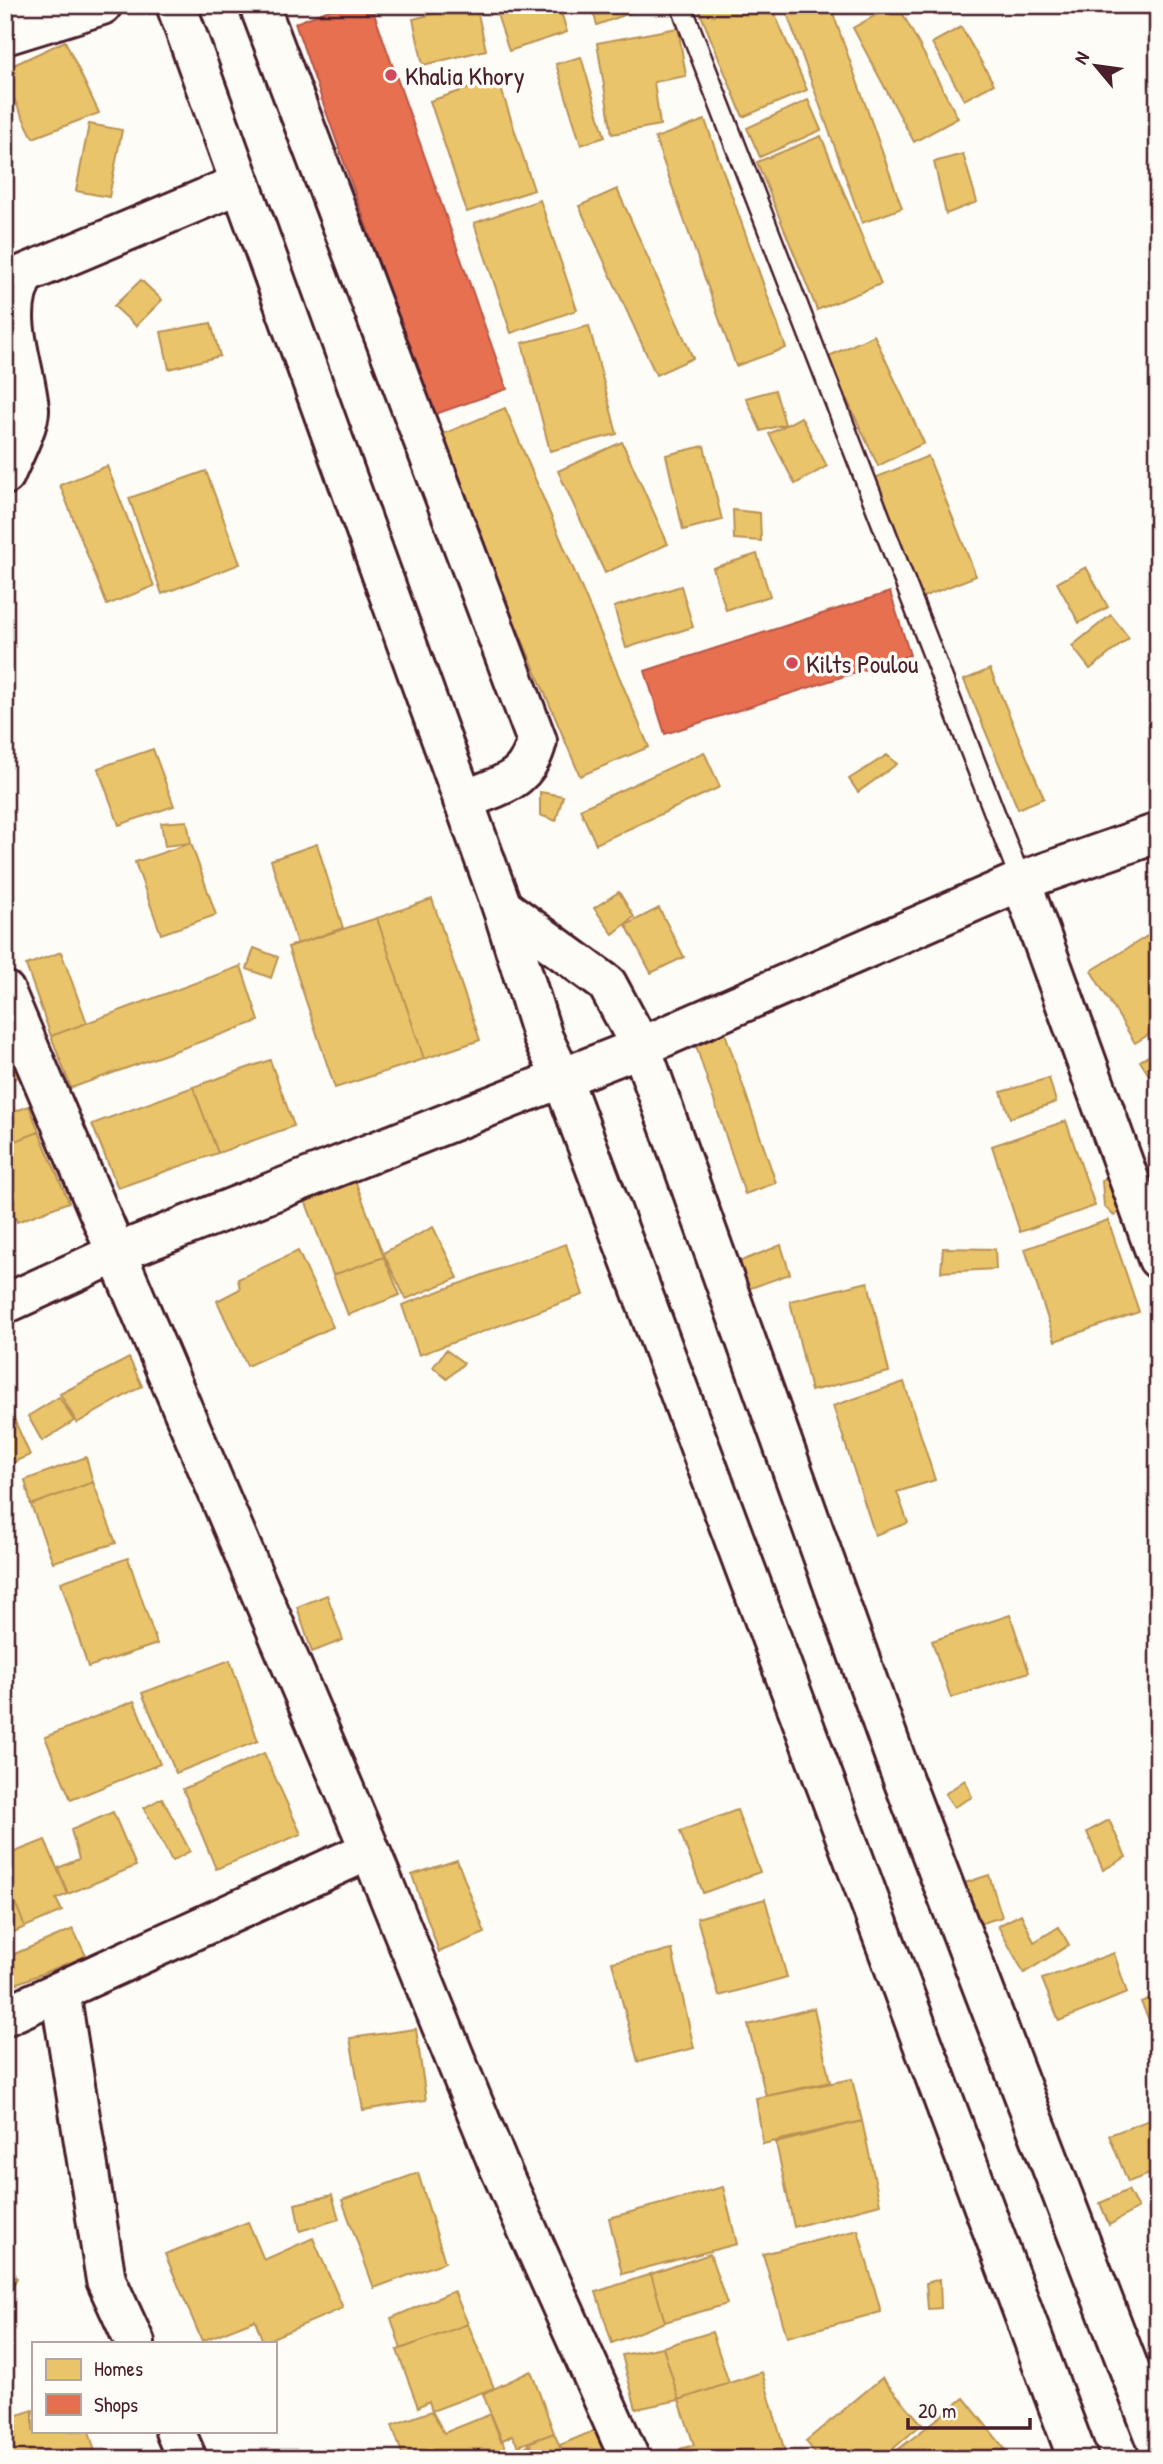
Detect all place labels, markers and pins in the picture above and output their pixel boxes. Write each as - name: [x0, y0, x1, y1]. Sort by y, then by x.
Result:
- place label: Khalia Khory: [405, 58, 525, 93]
- marker: Khalia Khory: [383, 67, 399, 83]
- place label: Kilts Poulou: [806, 646, 918, 681]
- marker: Kilts Poulou: [784, 655, 800, 671]

